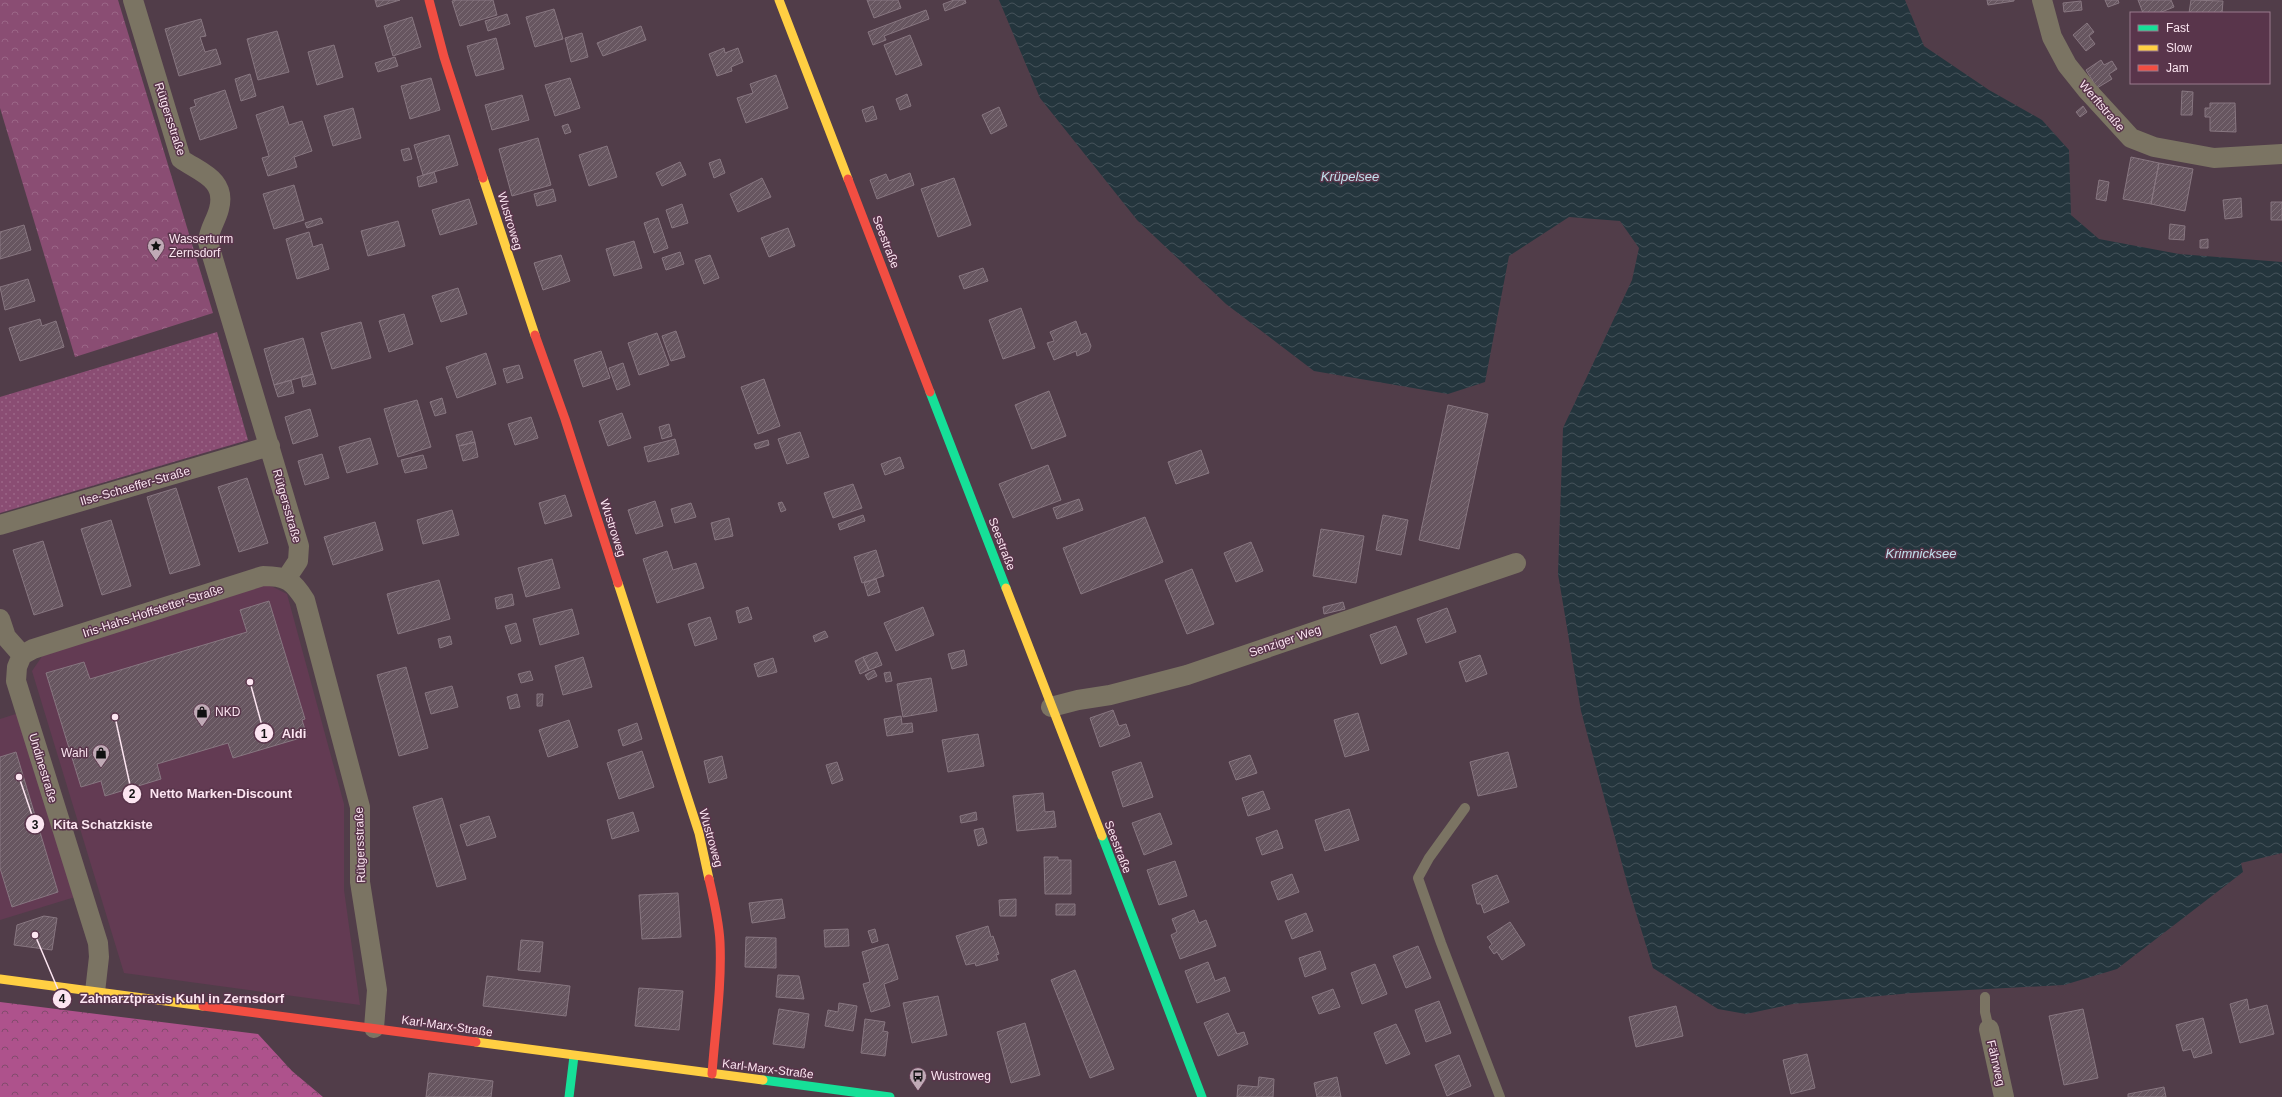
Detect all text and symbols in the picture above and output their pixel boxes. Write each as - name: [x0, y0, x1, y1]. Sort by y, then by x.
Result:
- legend: [2130, 12, 2270, 84]
- text: Fast: [2166, 21, 2190, 35]
- text: Slow: [2166, 41, 2192, 55]
- text: Jam: [2166, 61, 2189, 75]
- street label: Werftstraße: [2076, 78, 2128, 134]
- street label: Rütgersstraße: [152, 81, 189, 158]
- water label: Krüpelsee: [1321, 169, 1379, 184]
- street label: Wustroweg: [495, 190, 525, 252]
- street label: Seestraße: [870, 214, 903, 271]
- place label: Wasserturm Zernsdorf: [169, 232, 233, 260]
- place icon: Wasserturm Zernsdorf: [146, 236, 166, 261]
- street label: Ilse-Schaeffer-Straße: [78, 463, 192, 508]
- street label: Rütgersstraße: [270, 468, 304, 545]
- street label: Wustroweg: [597, 497, 629, 559]
- street label: Seestraße: [986, 516, 1019, 573]
- water label: Krimnicksee: [1886, 546, 1956, 561]
- street label: Iris-Hahs-Hoffstetter-Straße: [81, 582, 225, 640]
- street label: Senziger Weg: [1247, 622, 1323, 660]
- shop icon: NKD: [192, 702, 212, 727]
- place label: NKD: [215, 705, 241, 719]
- callout: Aldi: [254, 721, 314, 746]
- text: Aldi: [282, 726, 306, 741]
- text: 1: [261, 727, 268, 741]
- street label: Undinestraße: [26, 732, 60, 805]
- shop icon: Wahl: [91, 743, 111, 768]
- place label: Wahl: [61, 746, 88, 760]
- callout: Netto Marken-Discount: [122, 781, 300, 806]
- text: Netto Marken-Discount: [150, 786, 293, 801]
- text: 2: [129, 787, 136, 801]
- street label: Rütgersstraße: [352, 806, 368, 883]
- street label: Wustroweg: [696, 807, 726, 869]
- callout: Kita Schatzkiste: [25, 812, 161, 837]
- text: Kita Schatzkiste: [53, 817, 153, 832]
- text: 3: [32, 818, 39, 832]
- street label: Seestraße: [1102, 819, 1135, 876]
- callout: Zahnarztpraxis Kuhl in Zernsdorf: [52, 986, 293, 1011]
- text: Zahnarztpraxis Kuhl in Zernsdorf: [80, 991, 285, 1006]
- text: 4: [59, 992, 66, 1006]
- street label: Karl-Marx-Straße: [400, 1013, 494, 1039]
- street label: Fährweg: [1984, 1039, 2008, 1087]
- street label: Karl-Marx-Straße: [721, 1056, 815, 1082]
- bus stop icon: Wustroweg: [908, 1066, 928, 1091]
- place label: Wustroweg: [931, 1069, 991, 1083]

